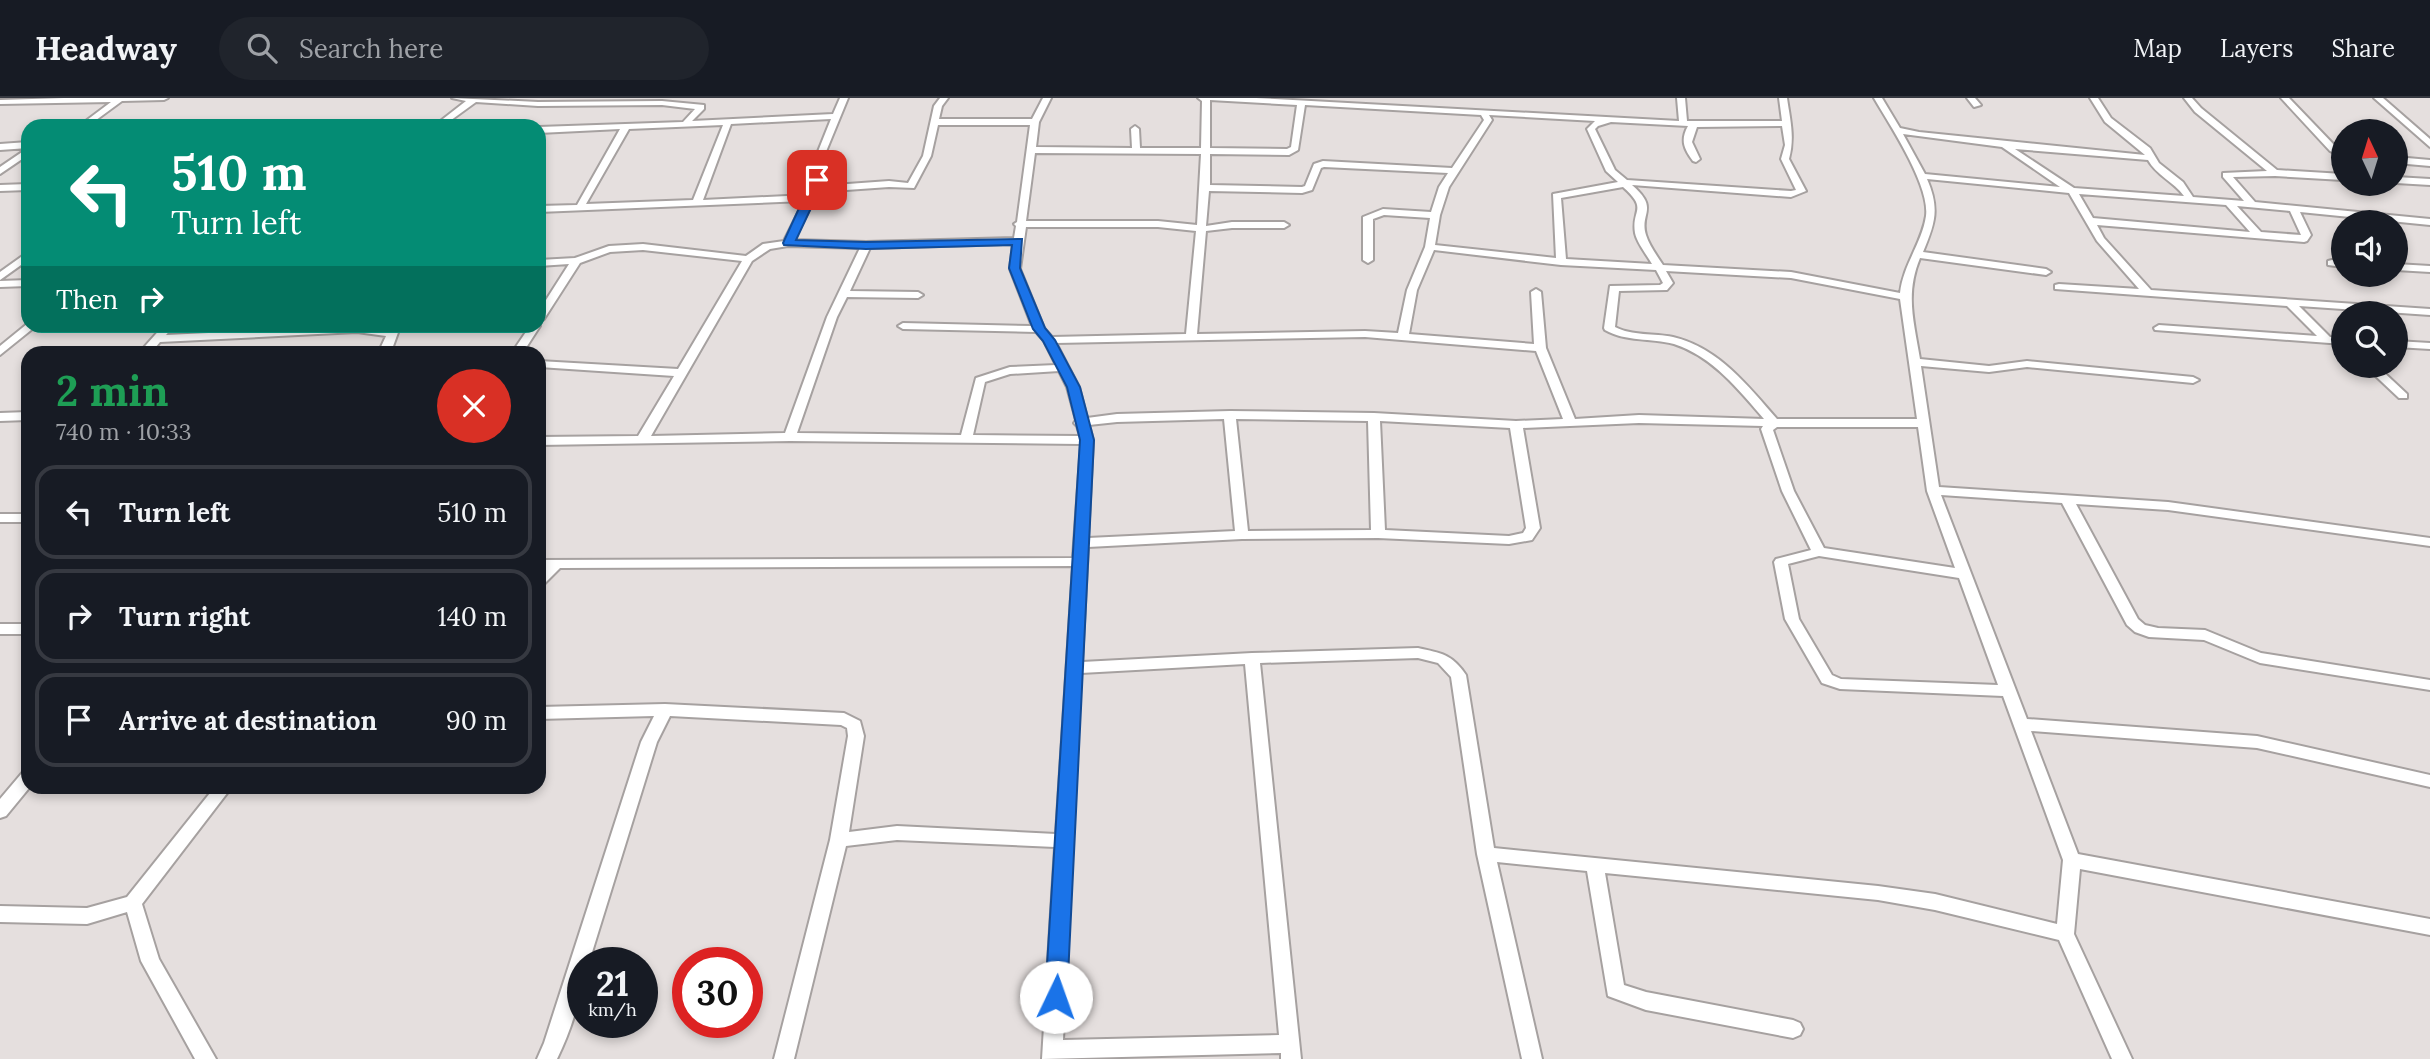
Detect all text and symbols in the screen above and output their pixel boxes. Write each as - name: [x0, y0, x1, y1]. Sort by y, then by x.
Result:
- search box: [219, 17, 709, 80]
- text: Headway: [35, 27, 177, 69]
- icon: search: [243, 29, 281, 67]
- text: Search here: [299, 32, 443, 65]
- text: Map: [2133, 33, 2182, 64]
- text: Layers: [2220, 33, 2293, 64]
- text: Share: [2331, 33, 2395, 64]
- north arrow: [2331, 119, 2408, 196]
- map controls: [2331, 119, 2408, 378]
- text: 510 m: [171, 141, 307, 203]
- icon: left: [56, 147, 147, 238]
- pin: [787, 150, 847, 210]
- icon: arrive: [798, 161, 836, 199]
- text: Turn left: [171, 202, 301, 243]
- button: sound: [2331, 210, 2408, 287]
- icon: right: [132, 280, 170, 318]
- text: Then: [56, 283, 118, 316]
- button: search: [2331, 301, 2408, 378]
- text: 2 min: [56, 364, 169, 418]
- button: close: [437, 369, 511, 443]
- text: 740 m · 10:33: [56, 417, 192, 446]
- icon: left: [60, 493, 98, 531]
- text: Turn left: [119, 496, 230, 529]
- text: 510 m: [437, 496, 507, 529]
- icon: right: [60, 597, 98, 635]
- text: Turn right: [119, 600, 250, 633]
- text: 140 m: [437, 600, 507, 633]
- icon: arrive: [60, 701, 98, 739]
- text: Arrive at destination: [119, 704, 377, 737]
- text: 90 m: [446, 704, 507, 737]
- speed limit sign: 30: [672, 947, 763, 1038]
- position arrow: [1019, 960, 1093, 1034]
- text: 21: [596, 961, 629, 1006]
- text: km/h: [588, 998, 637, 1021]

